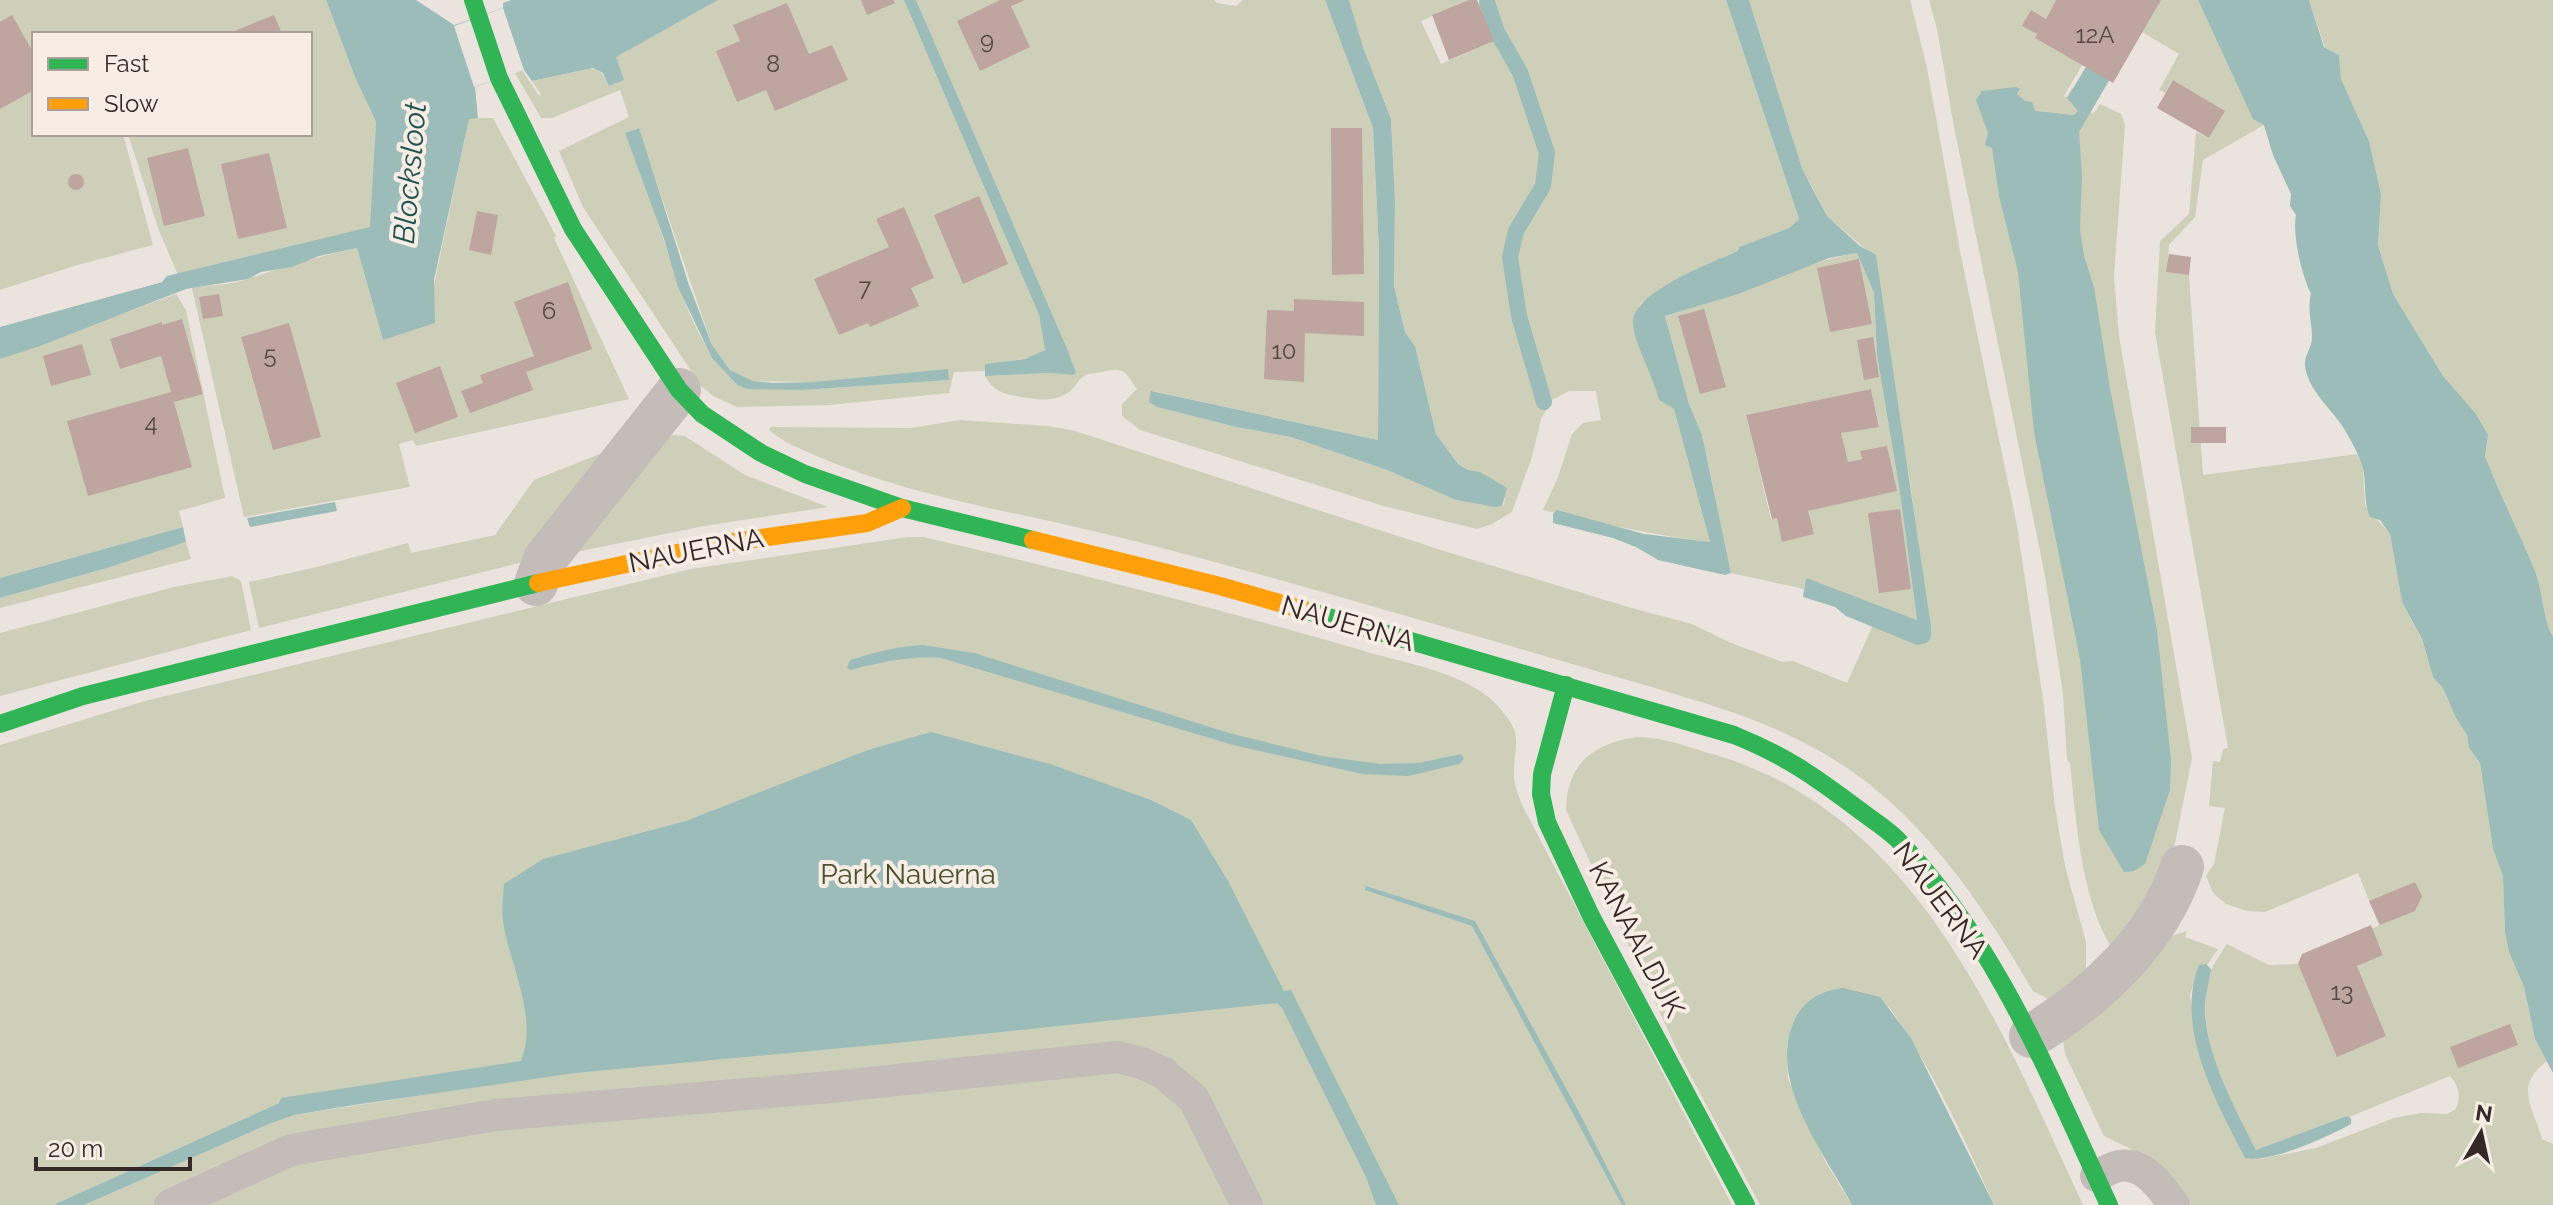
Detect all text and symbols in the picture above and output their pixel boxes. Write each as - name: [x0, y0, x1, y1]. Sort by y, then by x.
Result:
- house number: 12A: [2076, 20, 2115, 49]
- house number: 9: [980, 26, 994, 55]
- legend: [32, 32, 312, 136]
- text: Fast: [104, 49, 149, 78]
- house number: 8: [766, 49, 780, 78]
- text: Slow: [104, 89, 159, 118]
- water label: Blocksloot: [386, 101, 433, 245]
- house number: 7: [859, 273, 872, 302]
- house number: 6: [542, 296, 556, 325]
- house number: 10: [1272, 336, 1296, 365]
- house number: 5: [263, 340, 277, 369]
- house number: 4: [144, 408, 158, 437]
- street label: NAUERNA: [626, 521, 766, 580]
- street label: NAUERNA: [1278, 589, 1418, 658]
- street label: NAUERNA: [1886, 836, 1995, 965]
- street label: KANAALDIJK: [1582, 856, 1691, 1023]
- park label: Park Nauerna: [820, 858, 996, 891]
- house number: 13: [2330, 977, 2354, 1006]
- north arrow: [2441, 1093, 2521, 1173]
- text: N: [2474, 1099, 2494, 1127]
- scale bar: [36, 1121, 190, 1171]
- text: 20 m: [48, 1134, 103, 1163]

